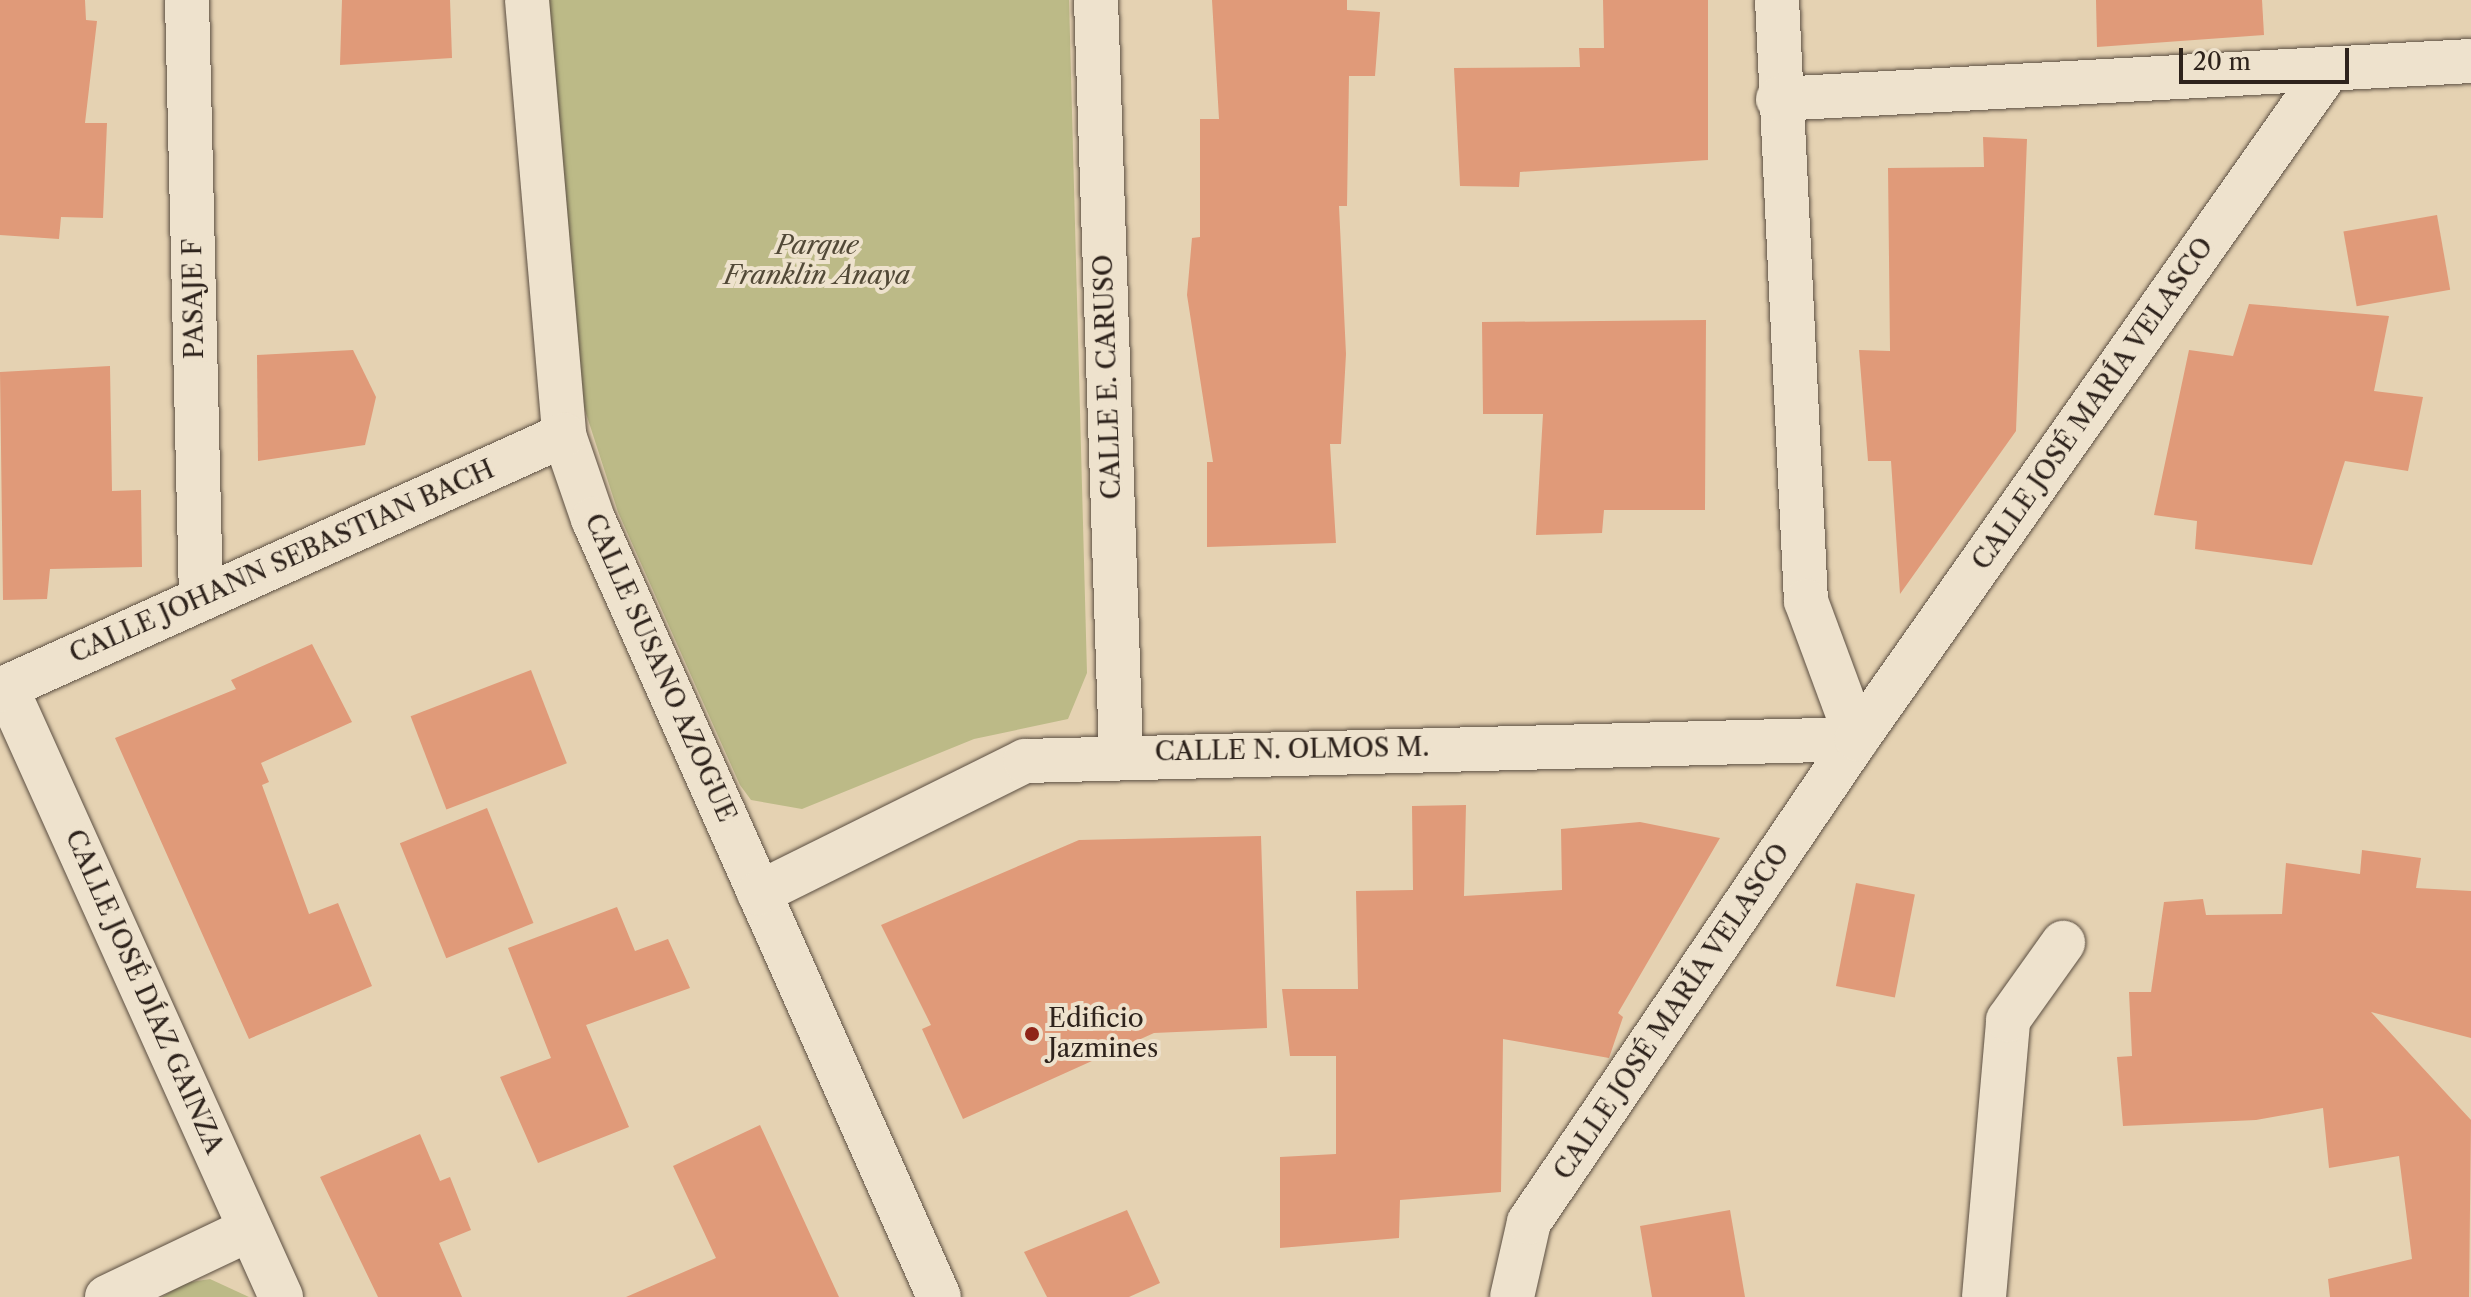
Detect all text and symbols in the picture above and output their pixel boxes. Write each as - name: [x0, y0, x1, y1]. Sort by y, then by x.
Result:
- scale bar: [2183, 32, 2353, 82]
- text: 20 m: [2193, 47, 2251, 76]
- park label: Parque Franklin Anaya: [724, 230, 910, 292]
- street label: CALLE JOSÉ MARÍA VELASCO: [1965, 231, 2221, 577]
- street label: PASAJE F: [177, 239, 211, 359]
- street label: CALLE E. CARUSO: [1088, 254, 1128, 500]
- street label: CALLE JOHANN SEBASTIAN BACH: [65, 454, 499, 670]
- street label: CALLE SUSANO AZOGUE: [578, 508, 742, 828]
- street label: CALLE N. OLMOS M.: [1154, 732, 1430, 768]
- street label: CALLE JOSÉ DÍAZ GAINZA: [58, 825, 230, 1159]
- street label: CALLE JOSÉ MARÍA VELASCO: [1547, 837, 1797, 1187]
- place label: Edificio Jazmines: [1048, 1003, 1158, 1064]
- marker: Edificio Jazmines: [1023, 1025, 1041, 1043]

